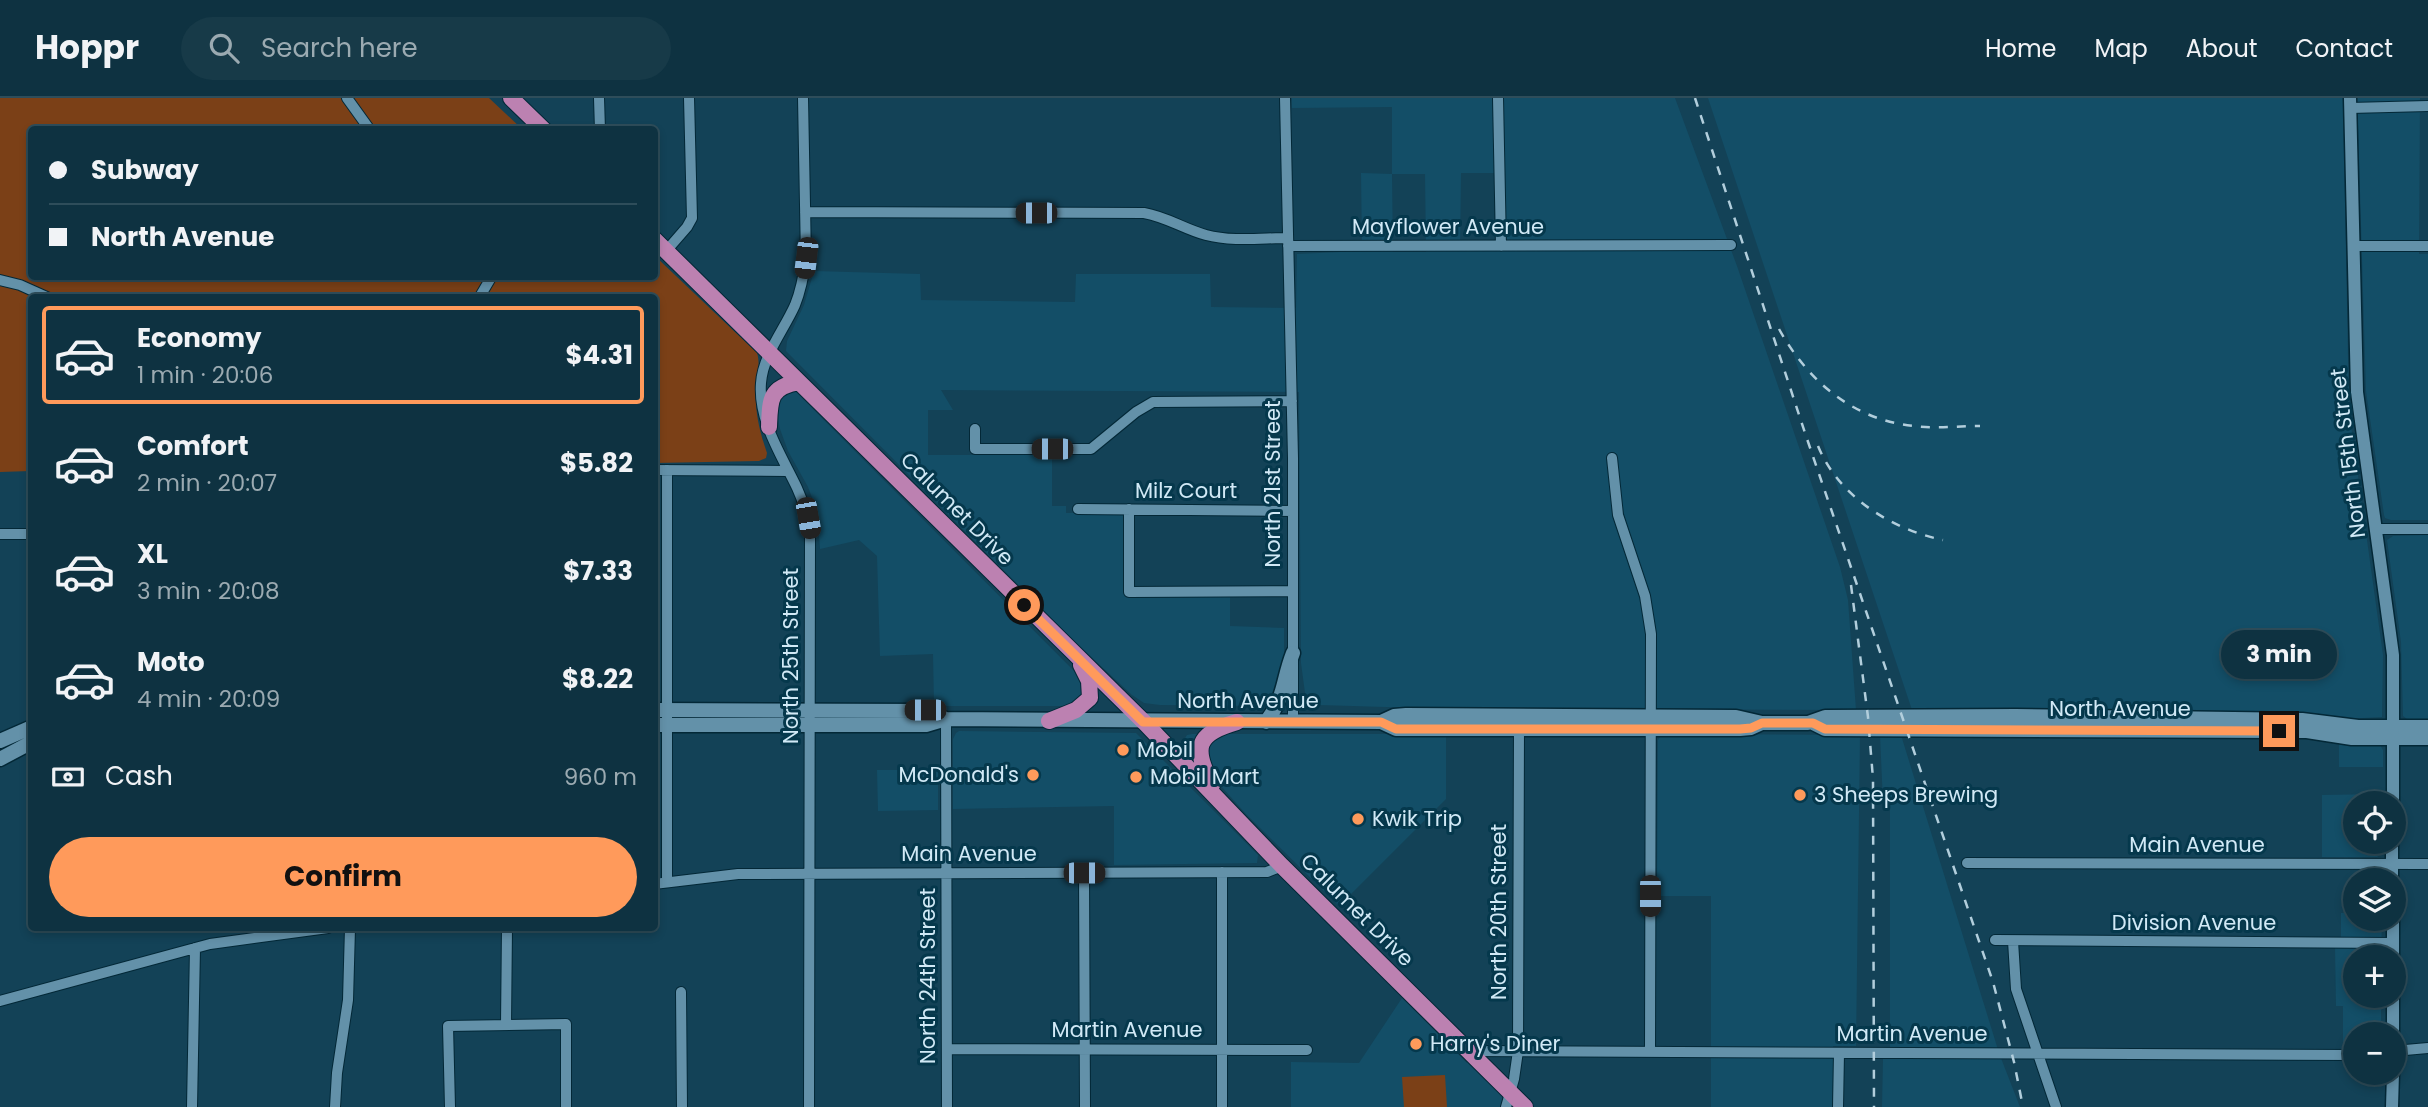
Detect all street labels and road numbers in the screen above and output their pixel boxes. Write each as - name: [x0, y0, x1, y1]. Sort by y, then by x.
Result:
- street label: Mayflower Avenue: [1352, 212, 1544, 241]
- street label: North 15th Street: [2323, 367, 2372, 540]
- street label: North 21st Street: [1258, 400, 1287, 568]
- street label: Calumet Drive: [894, 446, 1020, 572]
- street label: Milz Court: [1135, 476, 1237, 505]
- street label: North 25th Street: [776, 568, 805, 744]
- street label: North Avenue: [1177, 686, 1319, 715]
- street label: North Avenue: [2049, 694, 2191, 723]
- street label: North 20th Street: [1484, 824, 1513, 1000]
- street label: Main Avenue: [2129, 830, 2265, 859]
- street label: Main Avenue: [901, 839, 1037, 868]
- street label: Calumet Drive: [1294, 847, 1420, 973]
- street label: North 24th Street: [913, 888, 942, 1064]
- street label: Division Avenue: [2112, 908, 2276, 937]
- street label: Martin Avenue: [1052, 1015, 1202, 1044]
- street label: Martin Avenue: [1837, 1019, 1987, 1048]

